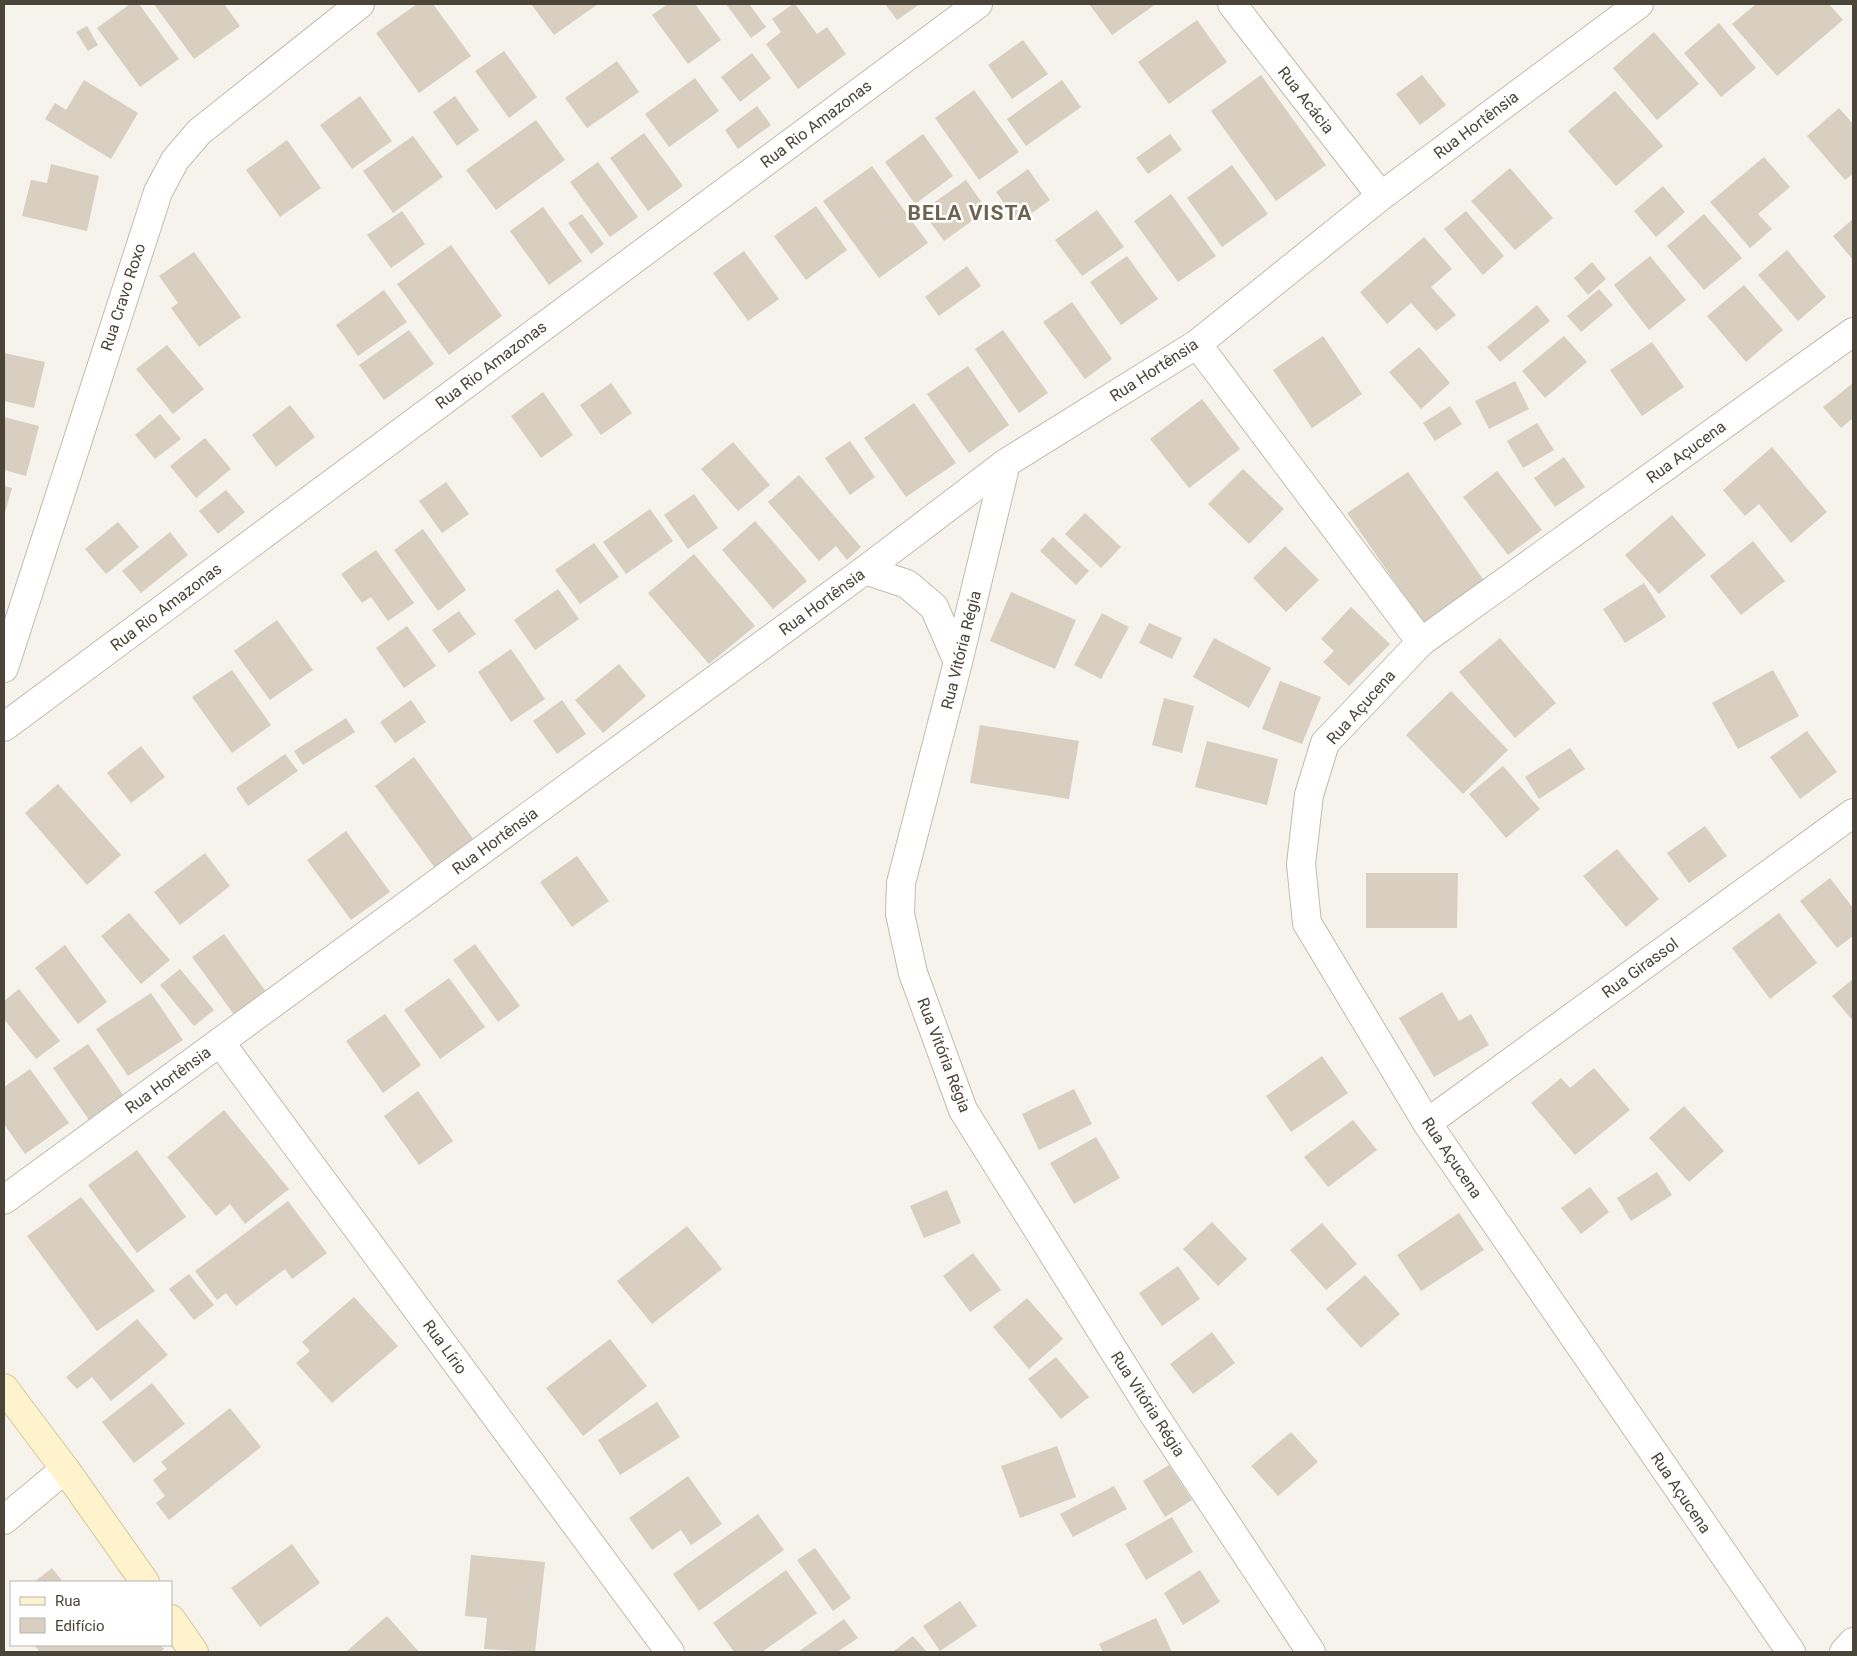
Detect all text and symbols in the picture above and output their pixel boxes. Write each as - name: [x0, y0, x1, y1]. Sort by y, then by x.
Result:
- street label: Rua Acácia: [1274, 63, 1338, 137]
- street label: Rua Rio Amazonas: [757, 76, 875, 172]
- street label: Rua Hortênsia: [1430, 87, 1522, 163]
- district label: BELA VISTA: [908, 201, 1032, 225]
- street label: Rua Cravo Roxo: [97, 241, 149, 353]
- street label: Rua Rio Amazonas: [432, 317, 550, 413]
- street label: Rua Hortênsia: [1106, 334, 1202, 406]
- street label: Rua Açucena: [1643, 417, 1729, 487]
- street label: Rua Rio Amazonas: [107, 559, 225, 655]
- street label: Rua Hortênsia: [776, 565, 868, 639]
- street label: Rua Vitória Régia: [937, 589, 985, 711]
- street label: Rua Açucena: [1323, 666, 1399, 748]
- street label: Rua Hortênsia: [449, 804, 541, 878]
- street label: Rua Girassol: [1598, 934, 1682, 1002]
- street label: Rua Vitória Régia: [913, 995, 975, 1115]
- street label: Rua Hortênsia: [122, 1043, 214, 1117]
- street label: Rua Açucena: [1418, 1114, 1486, 1202]
- street label: Rua Lírio: [419, 1316, 471, 1378]
- street label: Rua Vitória Régia: [1107, 1348, 1189, 1460]
- street label: Rua Açucena: [1647, 1449, 1715, 1537]
- legend: [10, 1581, 172, 1646]
- text: Rua: [55, 1592, 81, 1610]
- text: Edifício: [55, 1617, 104, 1635]

